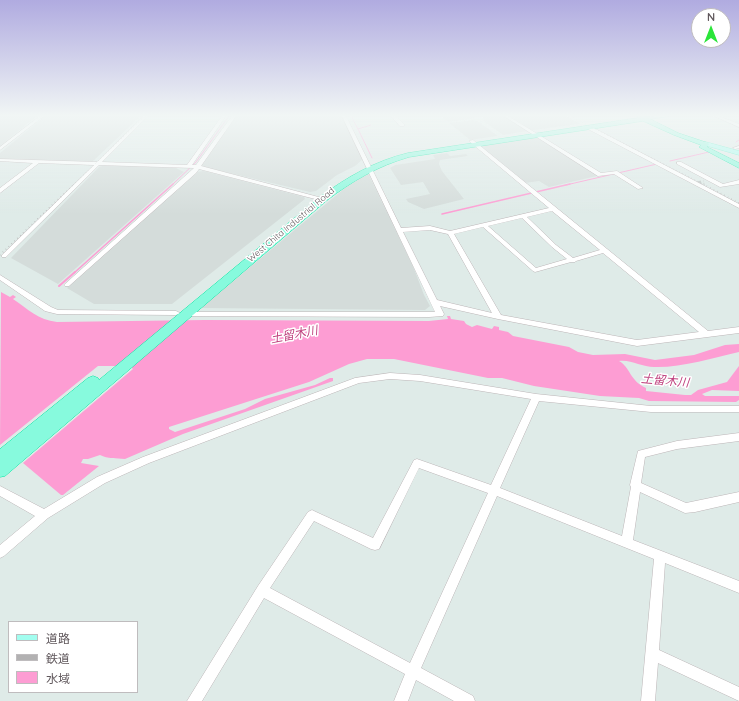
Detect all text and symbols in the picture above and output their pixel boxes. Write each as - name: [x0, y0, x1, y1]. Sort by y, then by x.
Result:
- north arrow: [691, 8, 731, 48]
- text: N: [707, 10, 715, 24]
- street label: West Chita Industrial Road: [245, 185, 337, 265]
- water label: 土留木川: [269, 323, 319, 347]
- water label: 土留木川: [640, 372, 690, 390]
- legend: [8, 621, 138, 693]
- text: 道路: [46, 631, 70, 646]
- text: 鉄道: [46, 651, 70, 666]
- text: 水域: [46, 671, 70, 686]

